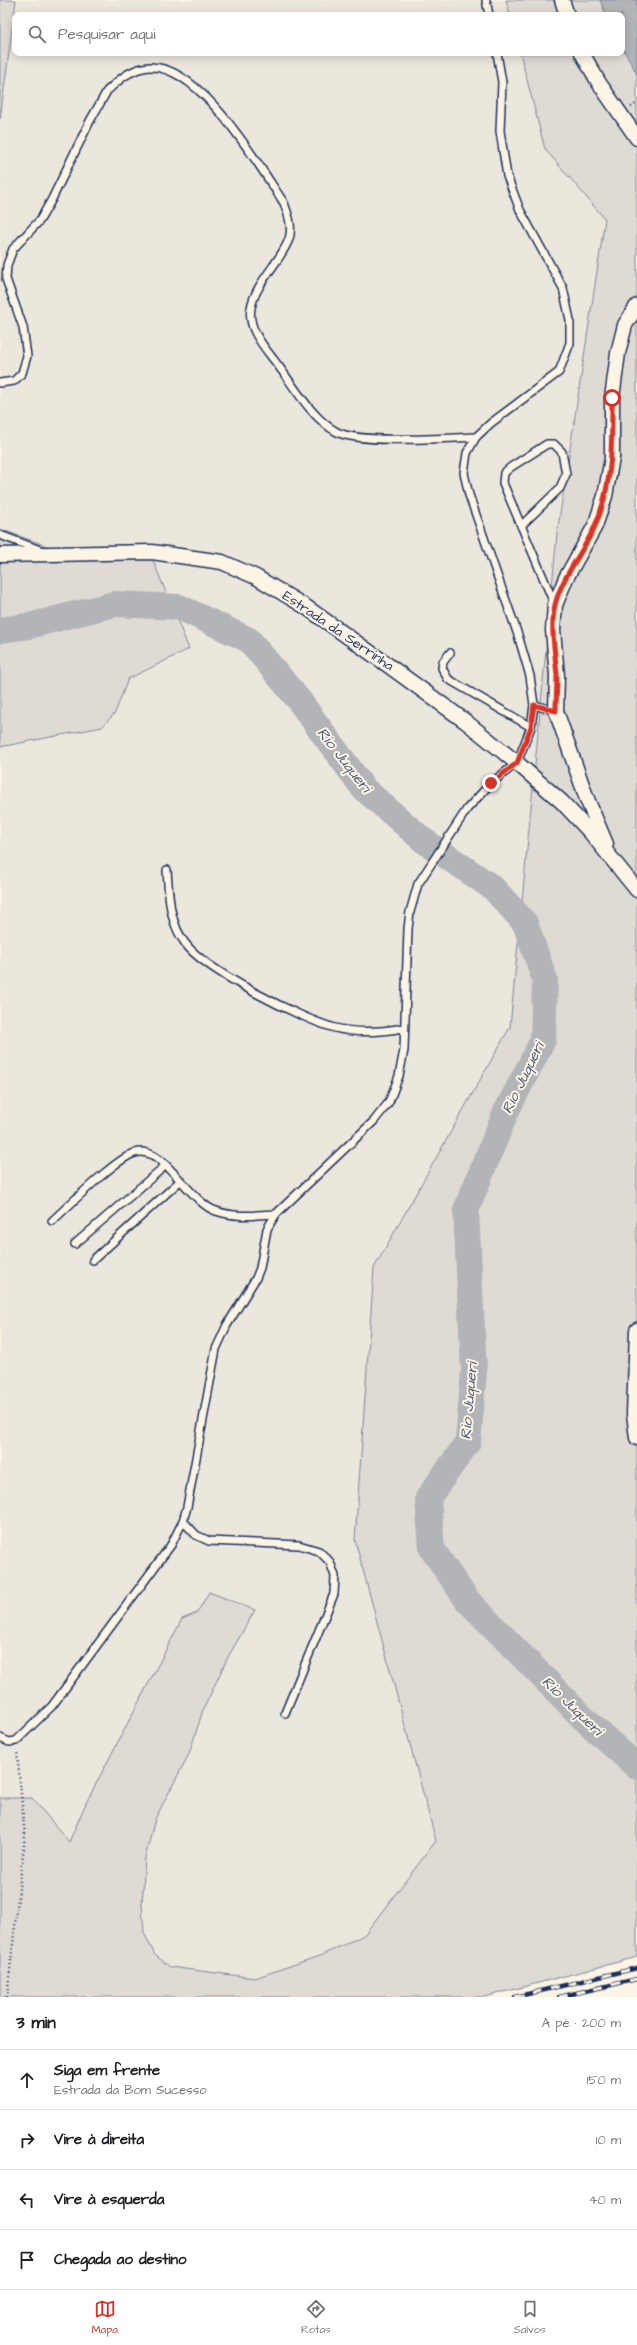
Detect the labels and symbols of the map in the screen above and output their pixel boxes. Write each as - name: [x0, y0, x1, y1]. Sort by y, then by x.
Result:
- route start: [603, 389, 621, 407]
- street label: Estrada da Serrinha: [278, 586, 398, 676]
- water label: Rio Juqueri: [312, 723, 377, 798]
- route end: [482, 774, 500, 792]
- water label: Rio Juqueri: [497, 1037, 550, 1117]
- water label: Rio Juqueri: [455, 1360, 483, 1440]
- water label: Rio Juqueri: [537, 1672, 608, 1741]

